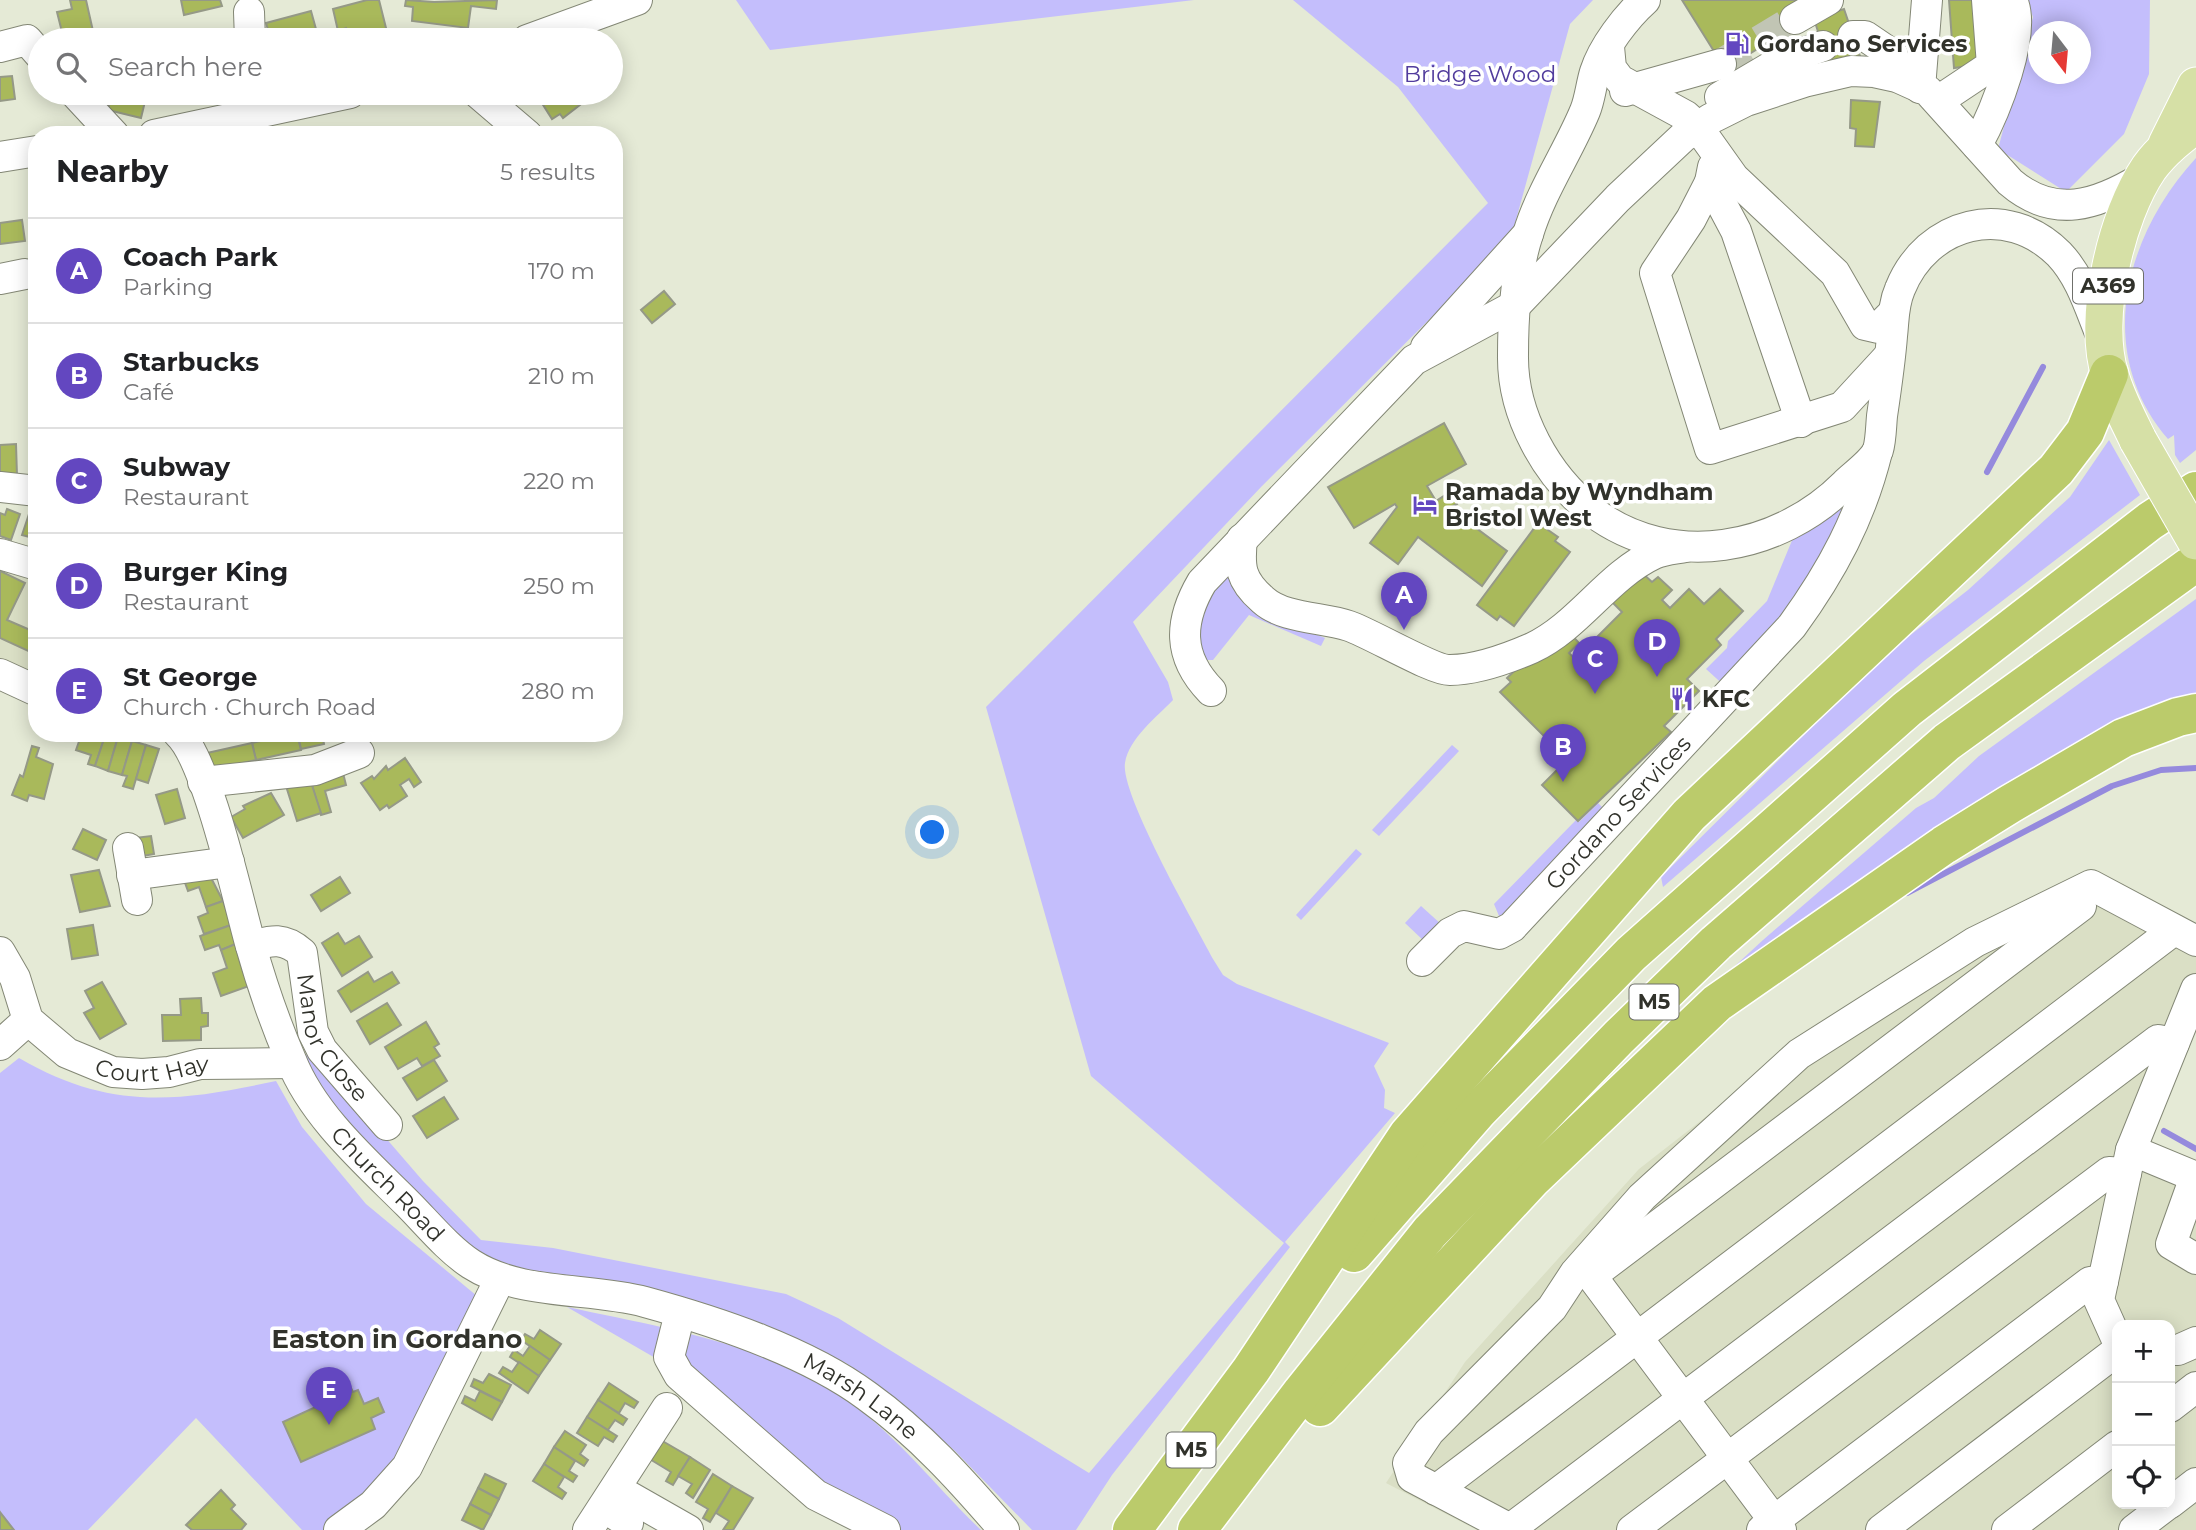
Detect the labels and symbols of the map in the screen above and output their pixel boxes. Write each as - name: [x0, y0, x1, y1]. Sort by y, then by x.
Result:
- north arrow: [2028, 21, 2091, 84]
- fuel station icon: Gordano Services: [1723, 30, 1751, 58]
- place label: Gordano Services: [1757, 30, 1967, 58]
- park label: Bridge Wood: [1404, 60, 1556, 88]
- road number: A369: [2073, 268, 2143, 304]
- place label: Ramada by Wyndham Bristol West: [1445, 478, 1713, 532]
- hotel icon: Ramada by Wyndham Bristol West: [1411, 491, 1439, 519]
- pin: A: [1381, 572, 1427, 630]
- pin: D: [1634, 619, 1680, 677]
- pin: C: [1572, 636, 1618, 694]
- restaurant icon: KFC: [1668, 685, 1696, 713]
- place label: KFC: [1702, 685, 1751, 713]
- pin: B: [1540, 724, 1586, 782]
- street label: Gordano Services: [1540, 730, 1697, 896]
- your location: [915, 815, 949, 849]
- street label: Manor Close: [291, 972, 374, 1107]
- road number: M5: [1630, 984, 1678, 1020]
- street label: Court Hay: [91, 1050, 209, 1088]
- street label: Church Road: [325, 1121, 451, 1248]
- district label: Easton in Gordano: [272, 1323, 522, 1355]
- street label: Marsh Lane: [798, 1347, 924, 1445]
- pin: E: [306, 1367, 352, 1425]
- road number: M5: [1166, 1432, 1216, 1468]

